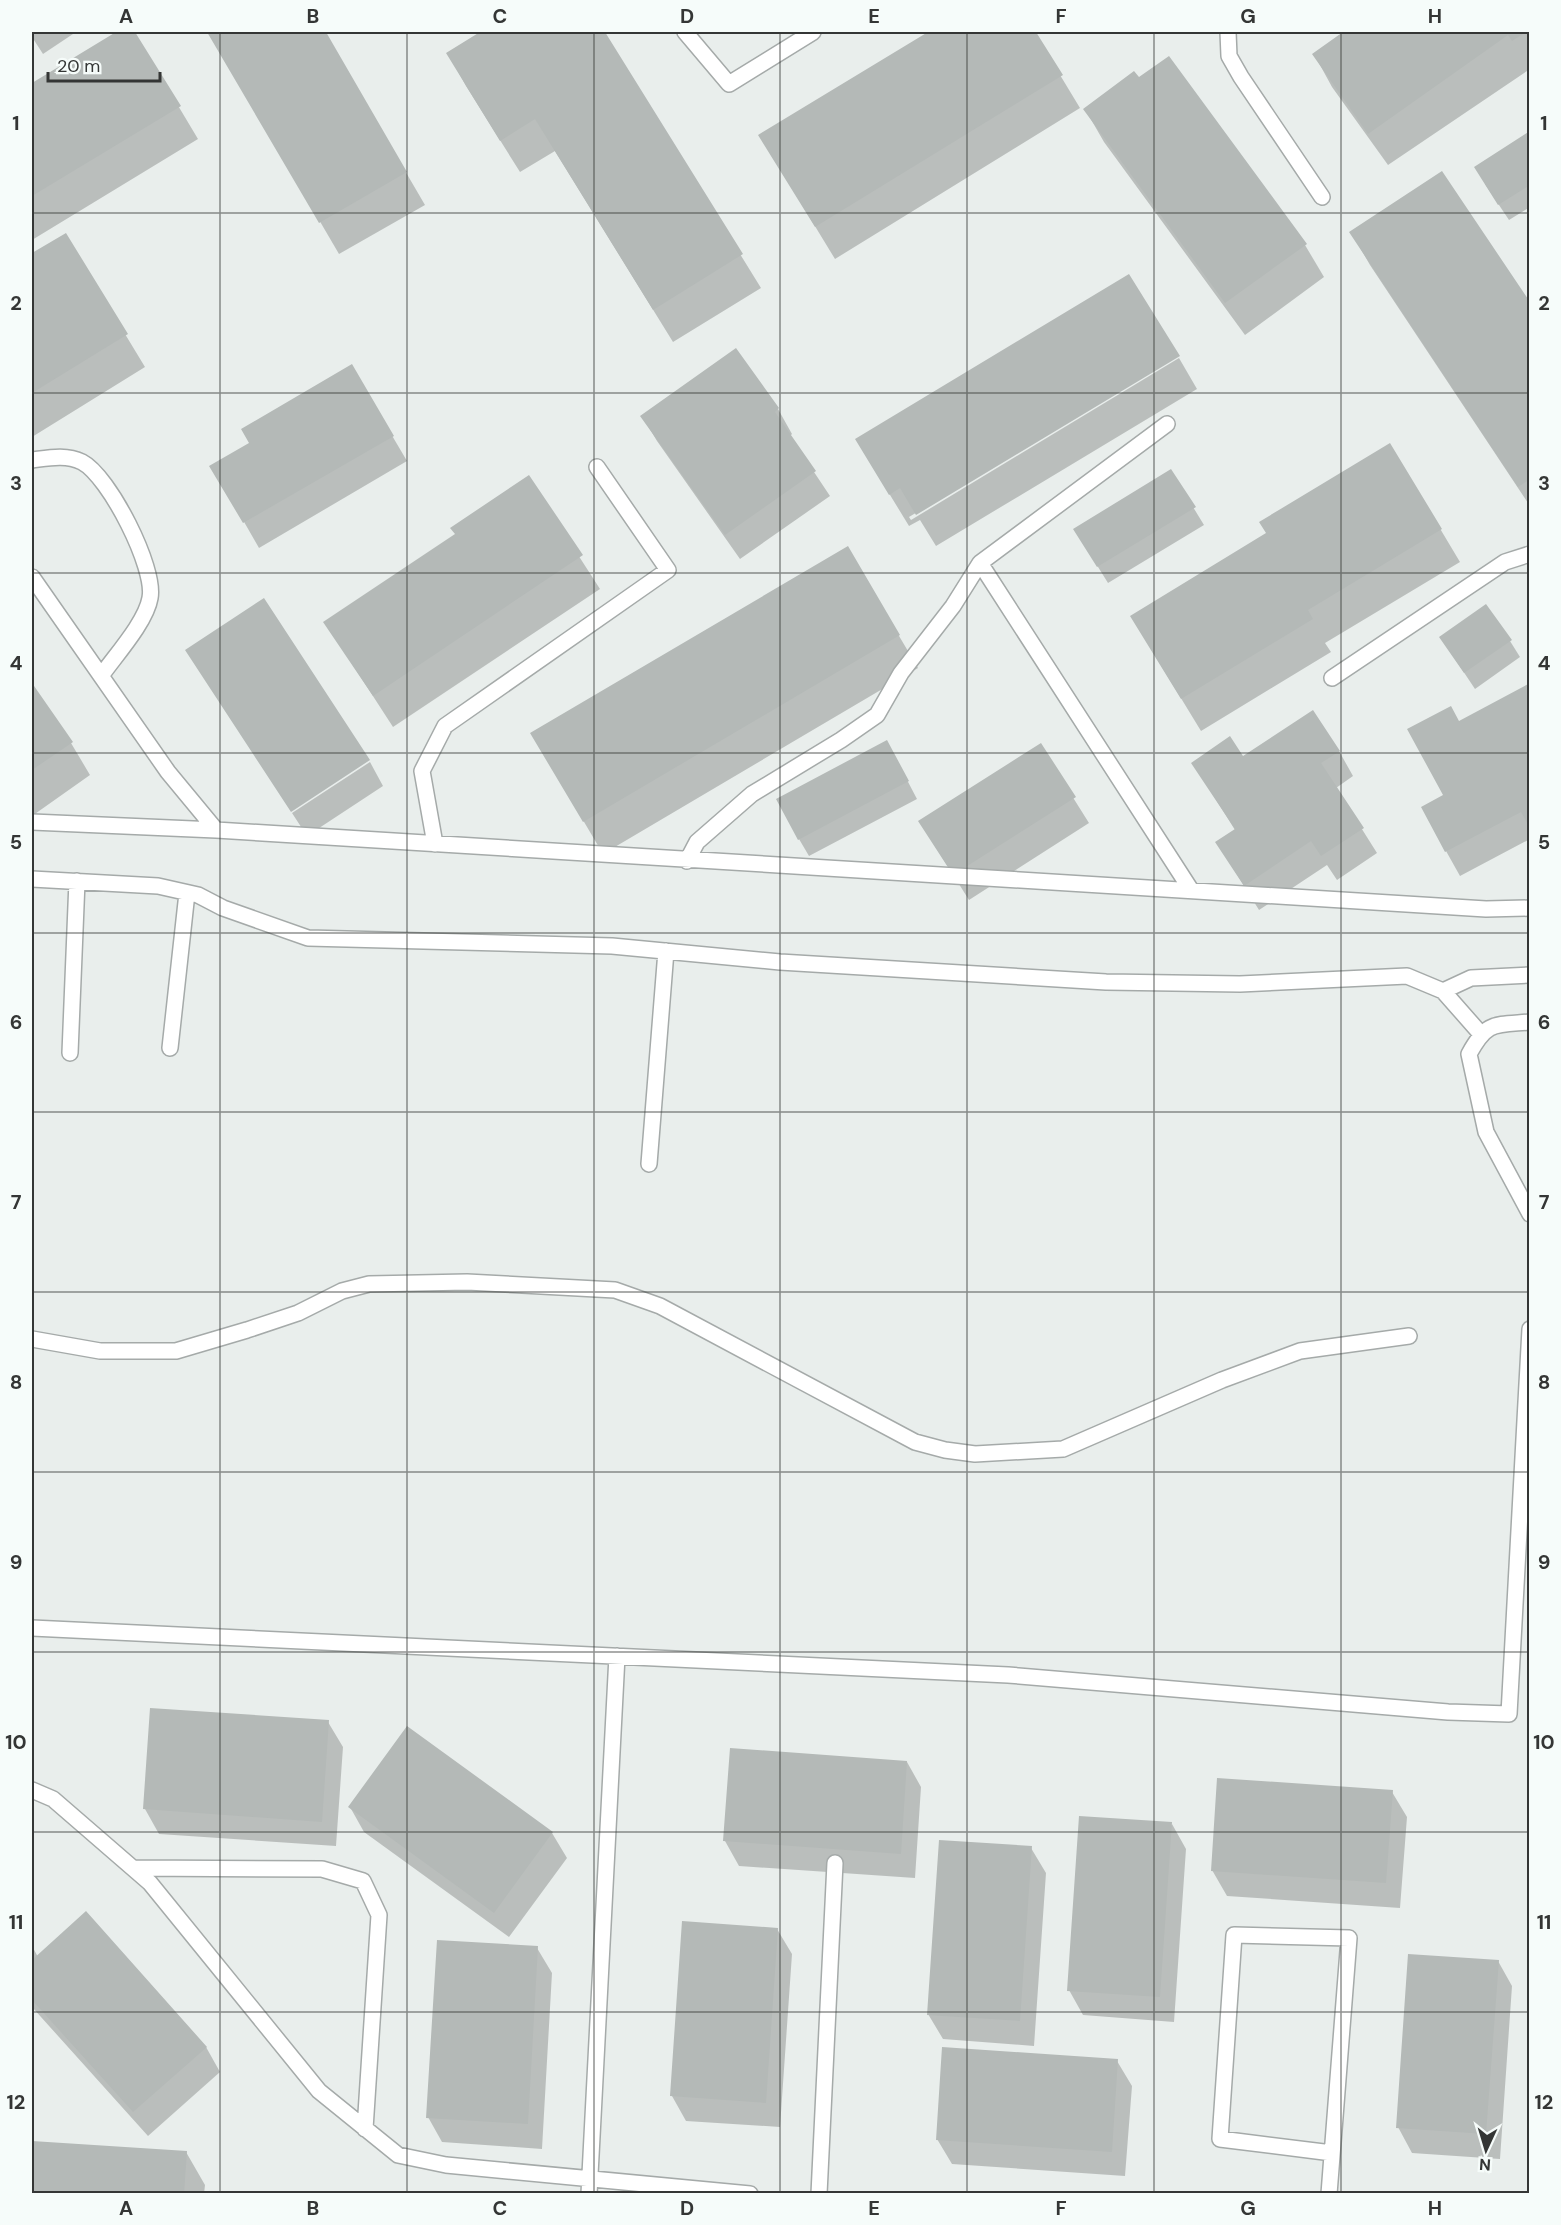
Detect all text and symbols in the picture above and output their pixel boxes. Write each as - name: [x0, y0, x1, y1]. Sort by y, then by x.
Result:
- text: A: [119, 3, 133, 29]
- text: B: [307, 3, 319, 29]
- text: C: [493, 3, 507, 29]
- text: D: [680, 3, 694, 29]
- text: E: [868, 3, 880, 29]
- text: F: [1055, 3, 1067, 29]
- text: G: [1240, 3, 1256, 29]
- text: H: [1428, 3, 1442, 29]
- scale bar: [48, 45, 160, 83]
- text: 20 m: [57, 54, 100, 78]
- text: 1: [12, 110, 20, 136]
- text: 1: [1540, 110, 1548, 136]
- text: 2: [10, 290, 22, 316]
- text: 2: [1538, 290, 1550, 316]
- text: 3: [10, 470, 22, 496]
- text: 3: [1538, 470, 1550, 496]
- text: 4: [10, 650, 23, 676]
- text: 4: [1538, 650, 1551, 676]
- text: 5: [10, 829, 22, 855]
- text: 5: [1538, 829, 1550, 855]
- text: 6: [10, 1009, 22, 1035]
- text: 6: [1538, 1009, 1550, 1035]
- text: 7: [11, 1189, 22, 1215]
- text: 7: [1539, 1189, 1550, 1215]
- text: 8: [10, 1369, 22, 1395]
- text: 8: [1538, 1369, 1550, 1395]
- text: 9: [10, 1549, 22, 1575]
- text: 9: [1538, 1549, 1550, 1575]
- text: 10: [5, 1729, 27, 1755]
- text: 10: [1533, 1729, 1555, 1755]
- text: 11: [9, 1909, 23, 1935]
- text: 11: [1537, 1909, 1551, 1935]
- text: 12: [7, 2089, 25, 2115]
- text: 12: [1535, 2089, 1553, 2115]
- north arrow: [1456, 2120, 1516, 2180]
- text: N: [1478, 2154, 1492, 2175]
- text: A: [119, 2195, 133, 2221]
- text: B: [307, 2195, 319, 2221]
- text: C: [493, 2195, 507, 2221]
- text: D: [680, 2195, 694, 2221]
- text: E: [868, 2195, 880, 2221]
- text: F: [1055, 2195, 1067, 2221]
- text: G: [1240, 2195, 1256, 2221]
- text: H: [1428, 2195, 1442, 2221]

